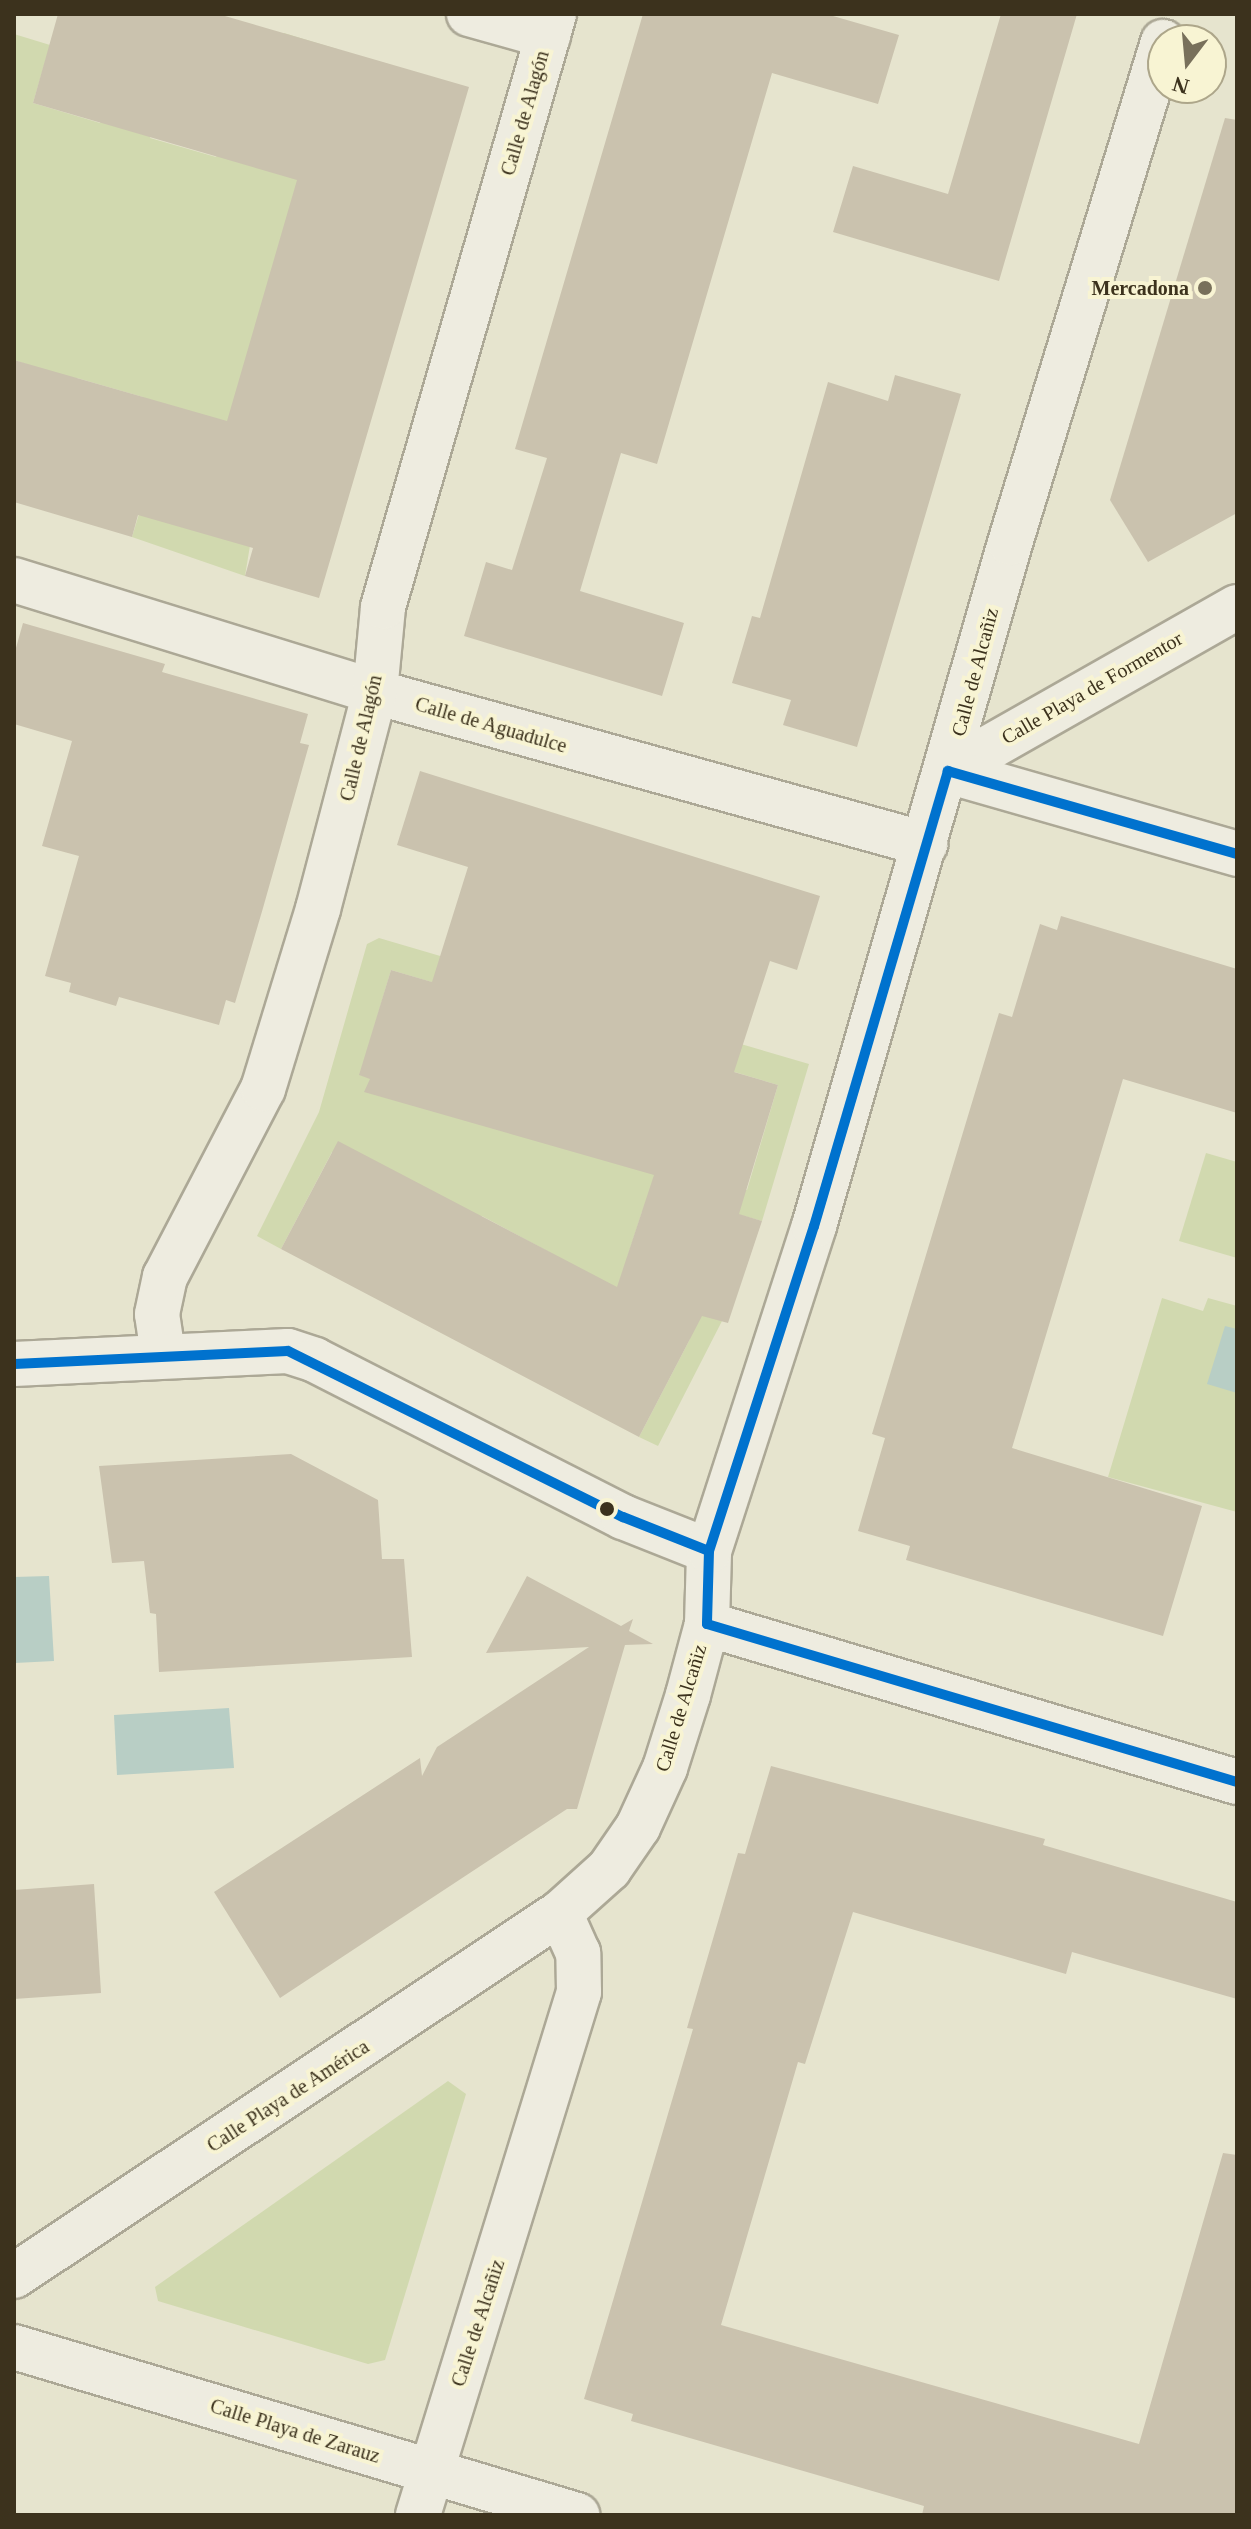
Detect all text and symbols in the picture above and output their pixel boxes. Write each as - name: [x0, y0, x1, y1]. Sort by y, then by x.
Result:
- north arrow: [1147, 24, 1227, 104]
- street label: Calle de Alagón: [496, 47, 554, 179]
- text: N: [1170, 71, 1192, 100]
- place label: Mercadona: [1092, 276, 1189, 300]
- marker: Mercadona: [1196, 279, 1214, 297]
- street label: Calle de Alcañiz: [946, 605, 1004, 739]
- street label: Calle Playa de Formentor: [997, 626, 1187, 750]
- street label: Calle de Alagón: [335, 672, 387, 804]
- street label: Calle de Aguadulce: [412, 692, 570, 758]
- unlabelled marker: [599, 1501, 615, 1517]
- street label: Calle de Alcañiz: [650, 1641, 712, 1775]
- street label: Calle Playa de América: [202, 2034, 374, 2158]
- street label: Calle de Alcañiz: [446, 2256, 510, 2390]
- street label: Calle Playa de Zarauz: [207, 2394, 383, 2468]

